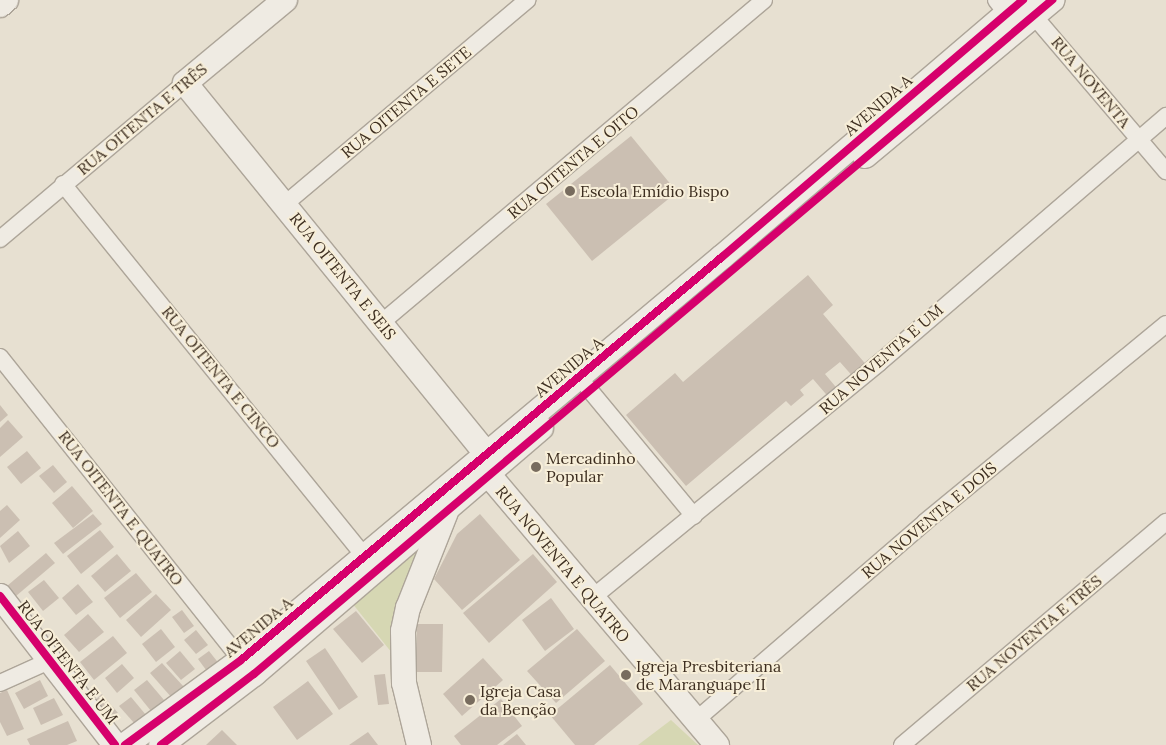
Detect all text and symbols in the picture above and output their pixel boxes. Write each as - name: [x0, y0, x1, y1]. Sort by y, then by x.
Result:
- street label: RUA NOVENTA: [1047, 33, 1135, 131]
- street label: RUA OITENTA E SETE: [337, 42, 475, 162]
- street label: RUA OITENTA E TRÊS: [73, 59, 211, 179]
- street label: AVENIDA A: [840, 70, 916, 140]
- street label: RUA OITENTA E OITO: [504, 102, 642, 222]
- place label: Escola Emídio Bispo: [580, 181, 729, 201]
- marker: Escola Emídio Bispo: [564, 185, 576, 197]
- street label: RUA OITENTA E SEIS: [286, 209, 400, 343]
- street label: RUA NOVENTA E UM: [815, 300, 947, 418]
- street label: RUA OITENTA E CINCO: [158, 302, 284, 452]
- street label: AVENIDA A: [531, 333, 607, 401]
- street label: RUA OITENTA E QUATRO: [55, 427, 187, 589]
- place label: Mercadinho Popular: [546, 448, 636, 486]
- street label: RUA NOVENTA E DOIS: [858, 458, 1000, 582]
- marker: Mercadinho Popular: [530, 461, 542, 473]
- street label: RUA NOVENTA E QUATRO: [492, 482, 634, 646]
- street label: RUA NOVENTA E TRÊS: [962, 571, 1106, 695]
- street label: AVENIDA A: [220, 593, 296, 661]
- street label: RUA OITENTA E UM: [14, 597, 122, 727]
- place label: Igreja Presbiteriana de Maranguape II: [636, 656, 781, 694]
- marker: Igreja Presbiteriana de Maranguape II: [620, 669, 632, 681]
- place label: Igreja Casa da Benção: [480, 681, 561, 719]
- marker: Igreja Casa da Benção: [464, 694, 476, 706]

